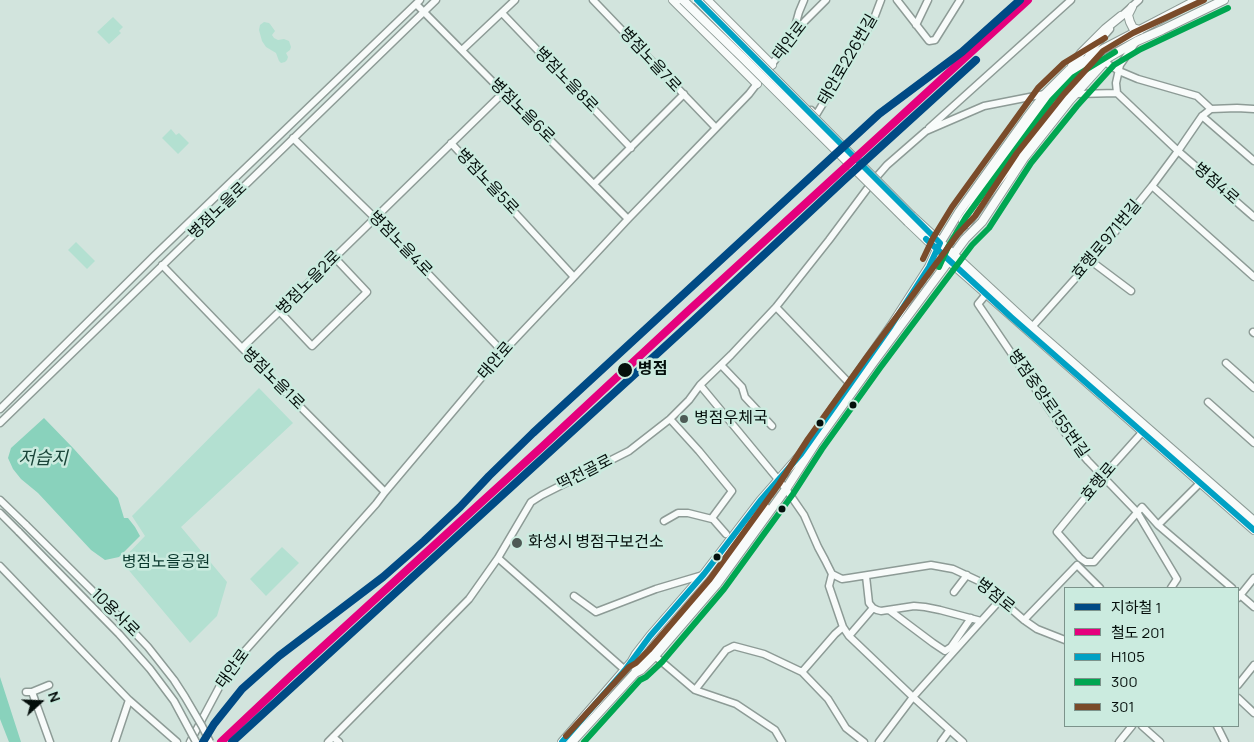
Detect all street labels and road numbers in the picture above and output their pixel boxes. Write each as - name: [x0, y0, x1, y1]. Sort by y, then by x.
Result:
- street label: 태안로226번길: [814, 11, 882, 109]
- street label: 태안로: [769, 18, 811, 64]
- street label: 병점노을7로: [615, 24, 685, 96]
- street label: 병점노을8로: [530, 44, 602, 116]
- street label: 병점노을6로: [486, 75, 558, 147]
- street label: 병점노을5로: [452, 145, 522, 219]
- street label: 병점4로: [1189, 159, 1243, 209]
- street label: 병점노을로: [185, 179, 251, 243]
- street label: 효행로971번길: [1068, 196, 1146, 284]
- street label: 병점노을4로: [364, 207, 436, 281]
- street label: 병점노을2로: [273, 247, 345, 319]
- street label: 태안로: [474, 338, 518, 384]
- street label: 병점노을1로: [238, 344, 308, 414]
- street label: 병점중앙로155번길: [1003, 346, 1093, 462]
- street label: 떡전골로: [554, 451, 616, 495]
- street label: 효행로: [1077, 459, 1121, 505]
- street label: 병점로: [972, 575, 1018, 617]
- street label: 10용사로: [87, 585, 143, 641]
- street label: 태안로: [212, 645, 254, 693]

